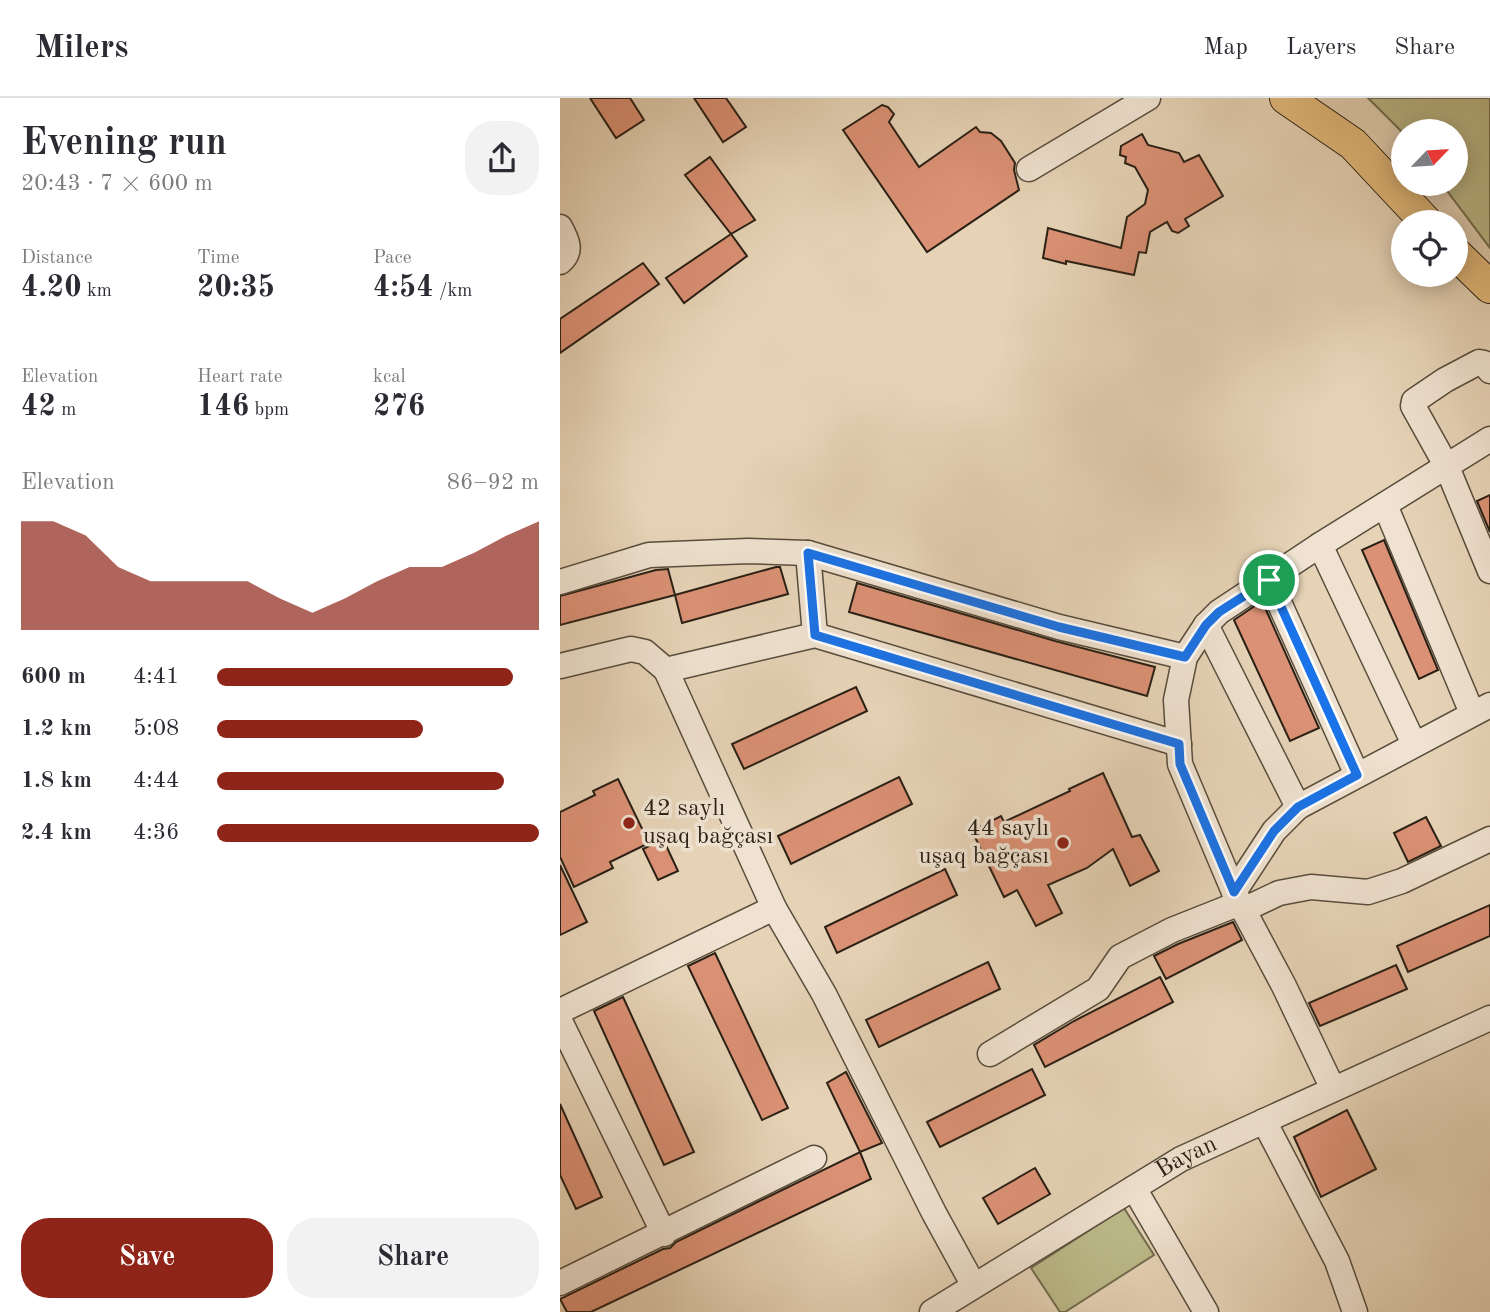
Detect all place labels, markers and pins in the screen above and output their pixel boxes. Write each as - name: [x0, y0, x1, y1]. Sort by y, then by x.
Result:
- pin: [1239, 550, 1299, 610]
- place label: 42 saylı uşaq bağçası: [643, 797, 773, 849]
- marker: 42 saylı uşaq bağçası: [621, 815, 637, 831]
- place label: 44 saylı uşaq bağçası: [919, 817, 1049, 869]
- marker: 44 saylı uşaq bağçası: [1055, 835, 1071, 851]

